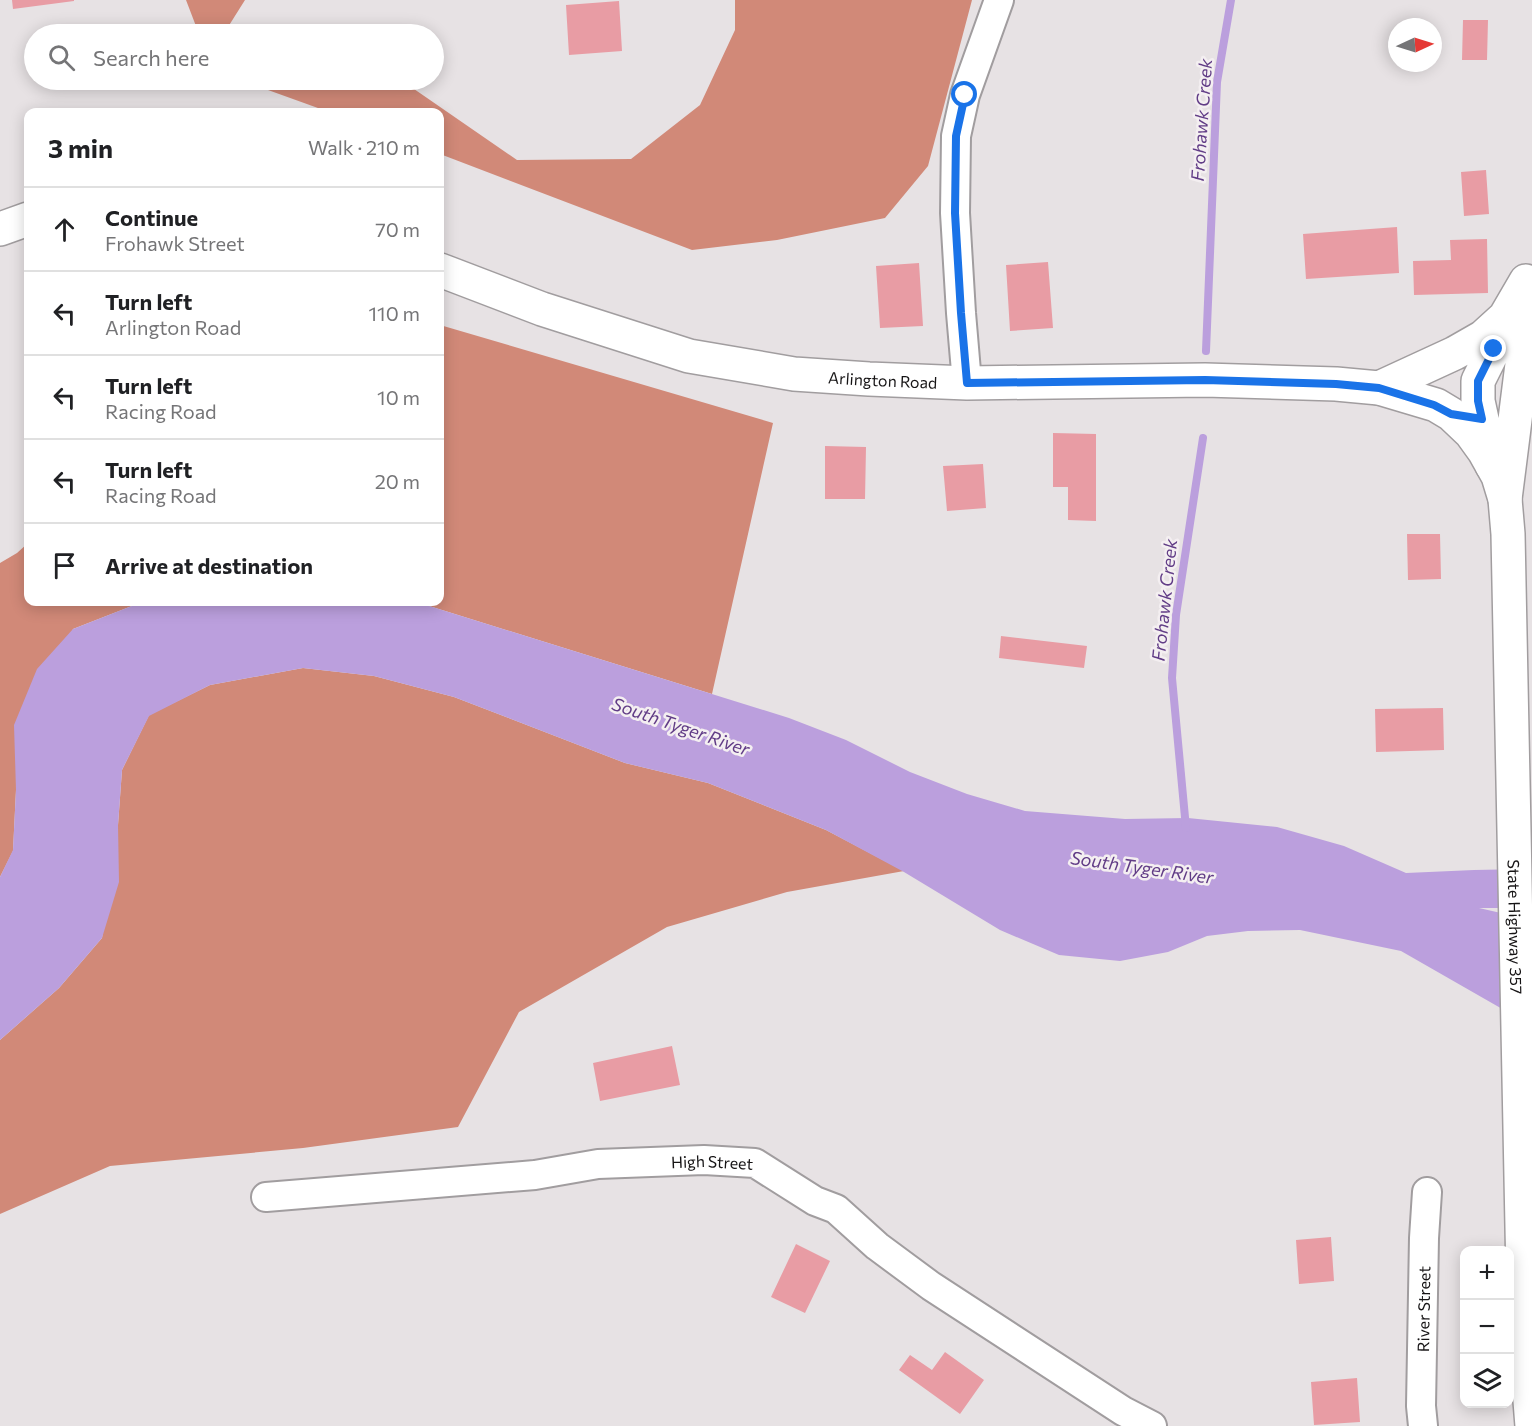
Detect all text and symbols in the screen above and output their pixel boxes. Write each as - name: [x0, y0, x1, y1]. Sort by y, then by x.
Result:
- north arrow: [1388, 18, 1442, 72]
- search box: [24, 24, 444, 90]
- icon: search: [45, 41, 78, 74]
- text: Search here: [93, 44, 209, 71]
- water label: Frohawk Creek: [1186, 57, 1216, 182]
- route start: [951, 81, 977, 107]
- text: 3 min: [48, 132, 113, 163]
- text: Walk · 210 m: [308, 135, 420, 159]
- text: Continue: [105, 204, 198, 231]
- icon: ahead: [48, 213, 81, 246]
- text: 70 m: [375, 217, 420, 241]
- text: Frohawk Street: [105, 231, 245, 255]
- text: Turn left: [105, 288, 192, 315]
- icon: left: [48, 297, 81, 330]
- text: 110 m: [369, 301, 420, 325]
- text: Arlington Road: [105, 315, 241, 339]
- route end: [1480, 335, 1506, 361]
- street label: Arlington Road: [828, 367, 938, 391]
- text: Turn left: [105, 372, 192, 399]
- icon: left: [48, 381, 81, 414]
- text: 10 m: [377, 385, 420, 409]
- text: Racing Road: [105, 399, 217, 423]
- text: Turn left: [105, 456, 192, 483]
- icon: left: [48, 465, 81, 498]
- text: 20 m: [375, 469, 420, 493]
- text: Racing Road: [105, 483, 217, 507]
- water label: Frohawk Creek: [1147, 537, 1181, 662]
- icon: arrive: [48, 549, 81, 582]
- text: Arrive at destination: [105, 552, 313, 579]
- water label: South Tyger River: [609, 692, 753, 760]
- water label: South Tyger River: [1069, 846, 1216, 888]
- street label: State Highway 357: [1505, 859, 1527, 994]
- street label: High Street: [671, 1150, 754, 1172]
- map controls: [1460, 1246, 1514, 1408]
- button: +: [1460, 1246, 1514, 1300]
- street label: River Street: [1412, 1266, 1433, 1352]
- button: −: [1460, 1300, 1514, 1354]
- button: layers: [1460, 1354, 1514, 1408]

